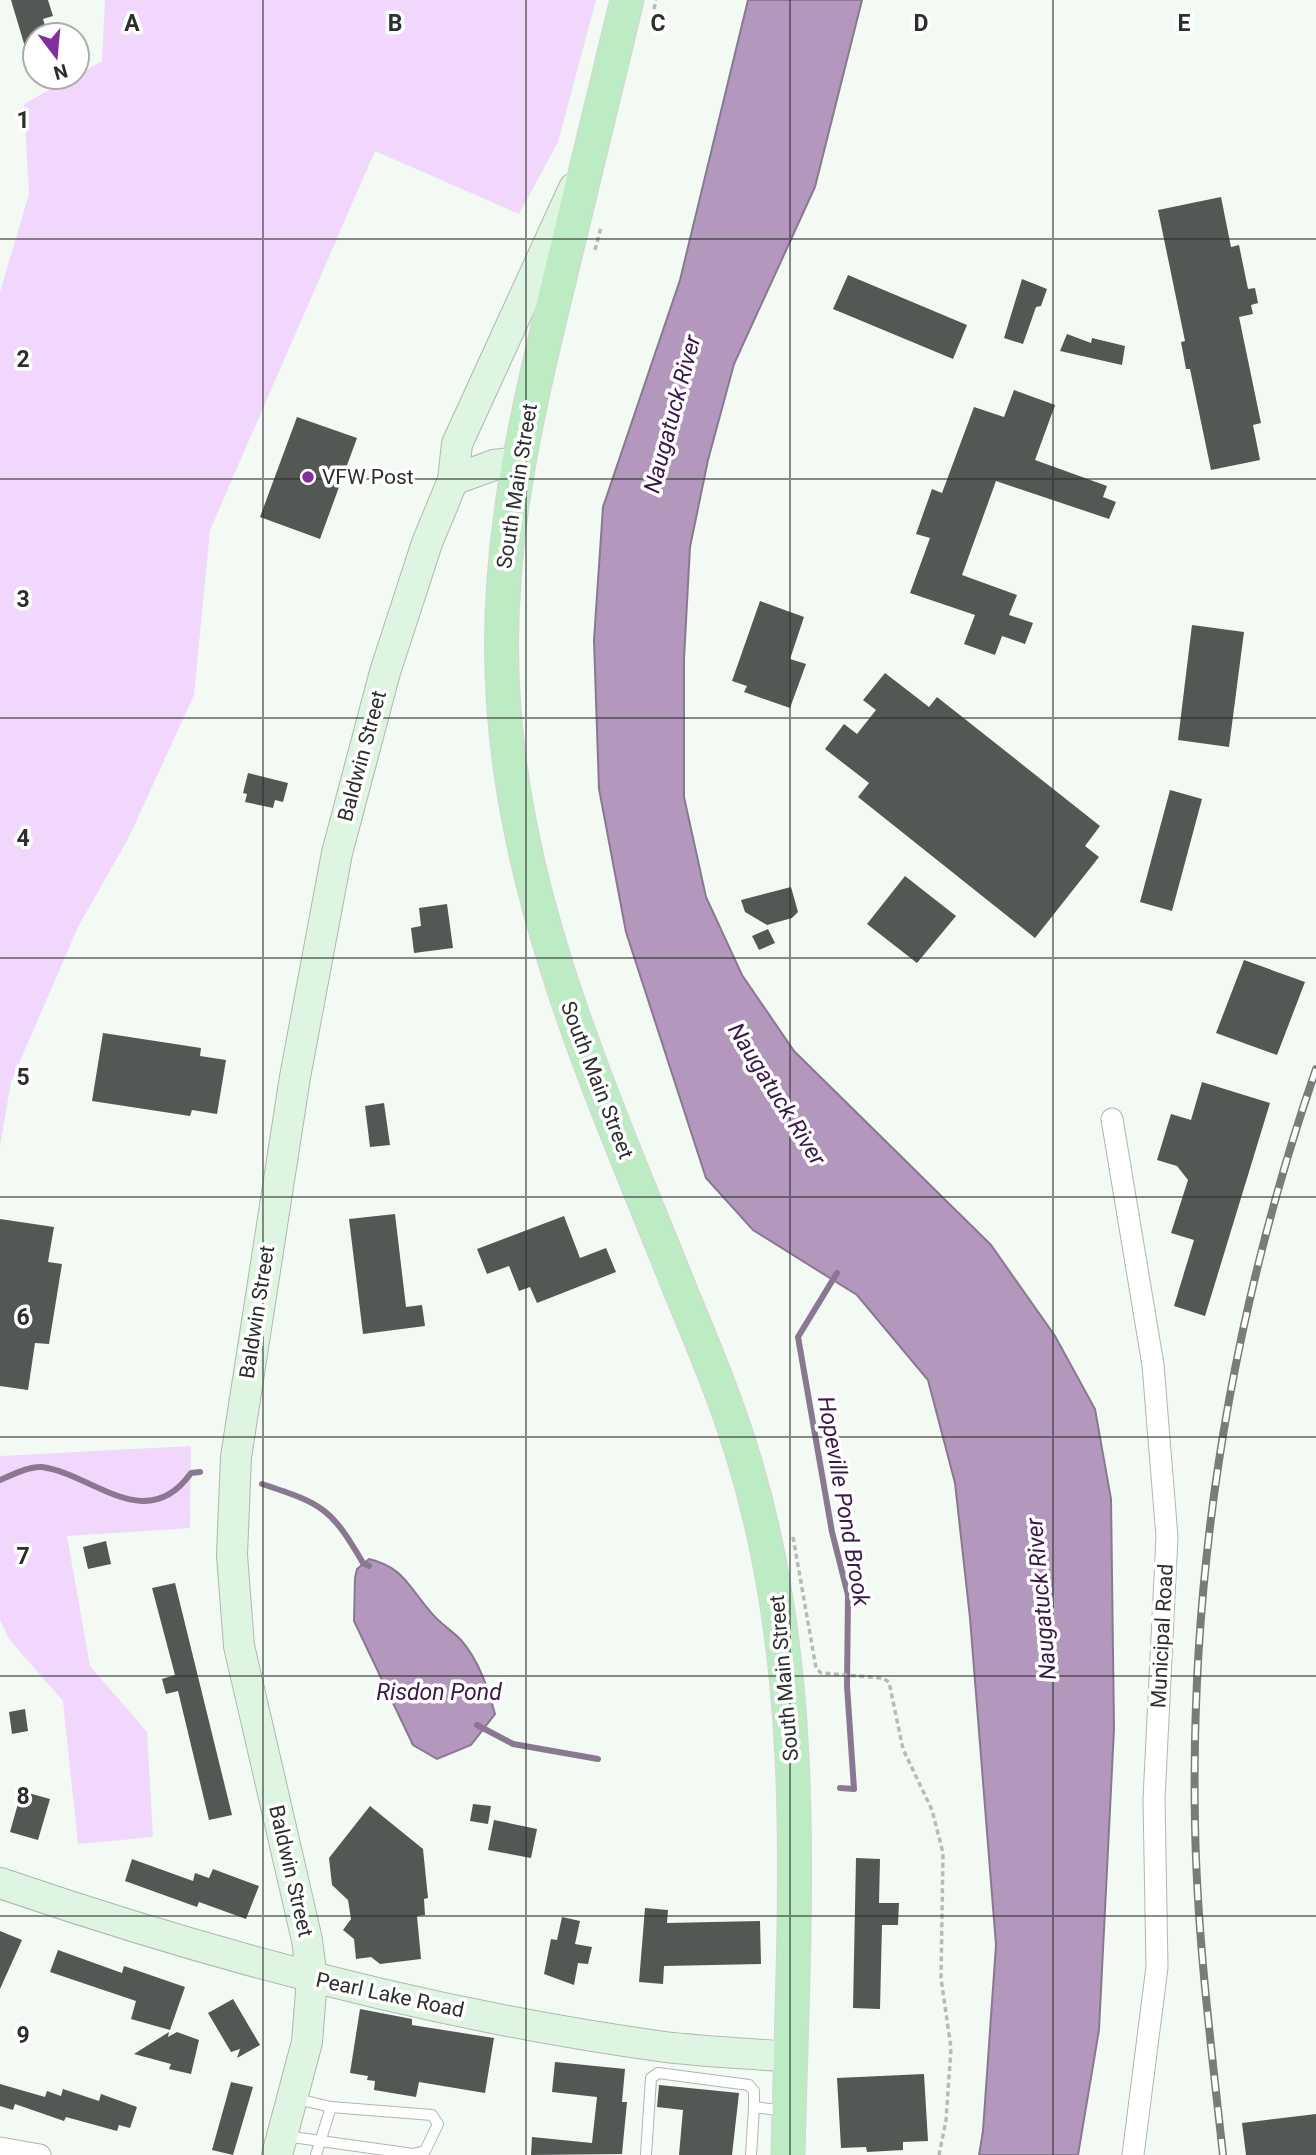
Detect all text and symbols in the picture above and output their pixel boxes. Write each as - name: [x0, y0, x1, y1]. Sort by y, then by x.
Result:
- text: A: [124, 10, 140, 37]
- text: B: [388, 10, 402, 37]
- text: C: [650, 10, 666, 37]
- text: D: [914, 10, 928, 37]
- text: E: [1178, 10, 1191, 37]
- north arrow: [21, 21, 91, 91]
- text: N: [51, 59, 70, 85]
- text: 1: [16, 107, 30, 134]
- water label: Naugatuck River: [638, 331, 707, 496]
- text: 2: [16, 346, 30, 373]
- street label: South Main Street: [492, 402, 542, 570]
- place label: VFW Post: [322, 465, 414, 489]
- marker: VFW Post: [300, 469, 316, 485]
- text: 3: [16, 586, 30, 613]
- street label: Baldwin Street: [333, 688, 391, 824]
- text: 4: [16, 825, 30, 852]
- street label: South Main Street: [556, 998, 638, 1162]
- water label: Naugatuck River: [722, 1018, 832, 1172]
- text: 5: [16, 1064, 30, 1091]
- street label: Baldwin Street: [235, 1244, 279, 1380]
- text: 6: [16, 1304, 30, 1331]
- water label: Hopeville Pond Brook: [812, 1394, 875, 1609]
- water label: Naugatuck River: [1021, 1515, 1062, 1681]
- text: 7: [16, 1543, 30, 1570]
- street label: Municipal Road: [1146, 1563, 1178, 1709]
- street label: South Main Street: [765, 1594, 803, 1762]
- water label: Risdon Pond: [376, 1679, 502, 1706]
- text: 8: [16, 1783, 30, 1810]
- street label: Baldwin Street: [264, 1803, 318, 1939]
- street label: Pearl Lake Road: [314, 1968, 466, 2022]
- text: 9: [16, 2022, 30, 2049]

